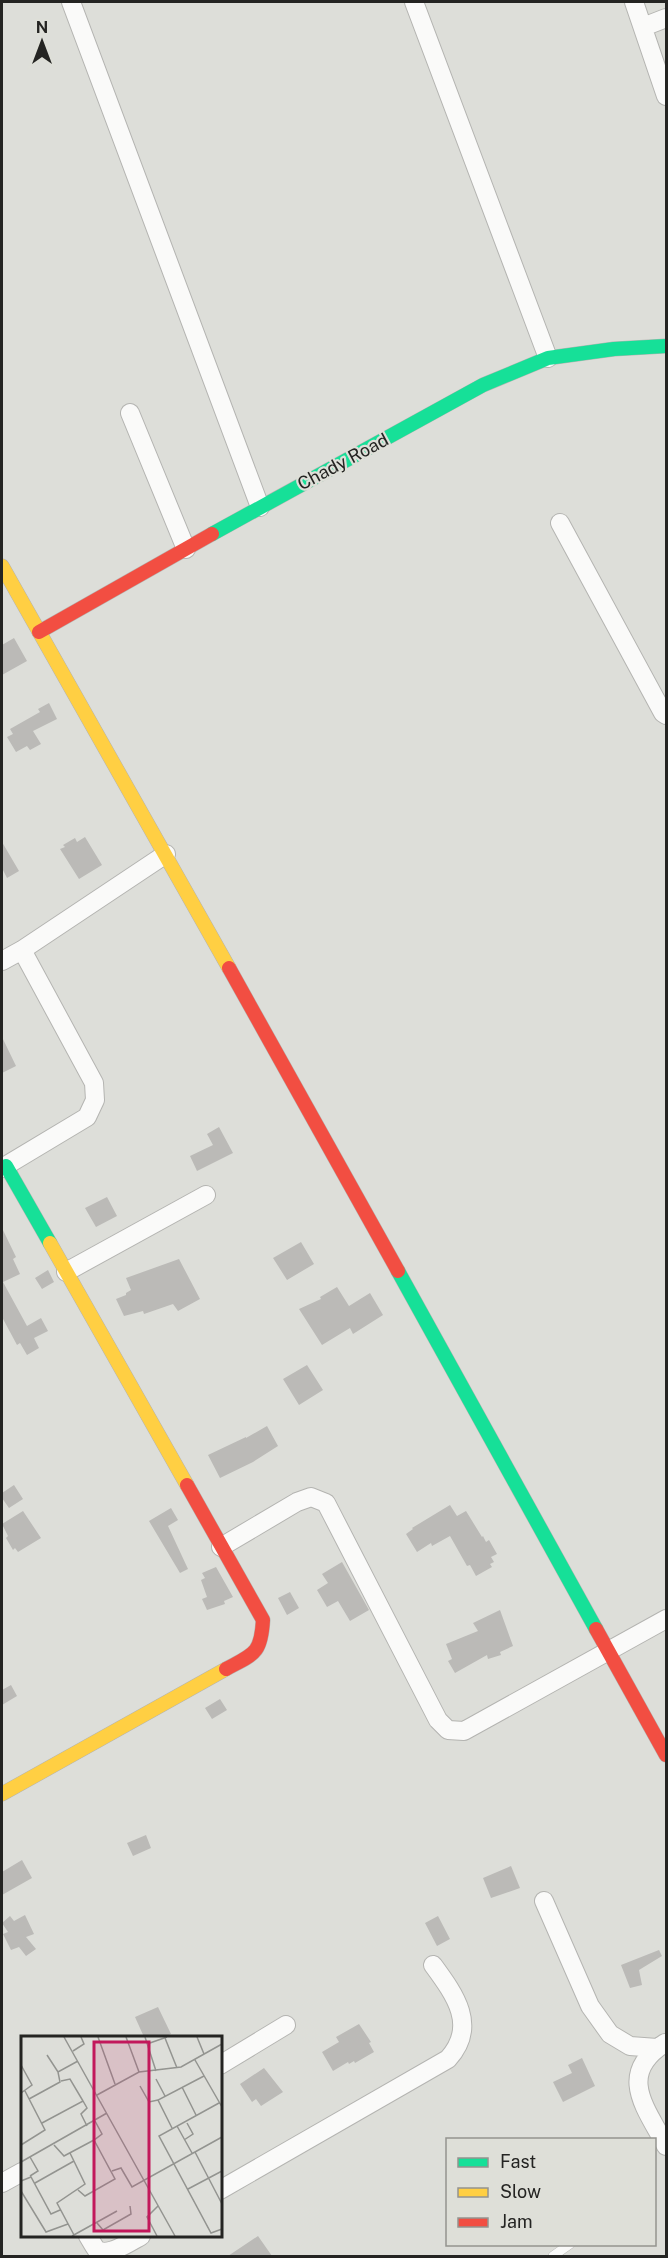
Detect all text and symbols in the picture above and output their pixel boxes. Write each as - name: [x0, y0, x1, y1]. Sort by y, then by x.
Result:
- north arrow: [12, 12, 72, 72]
- text: N: [36, 18, 48, 37]
- street label: Chady Road: [294, 429, 392, 494]
- inset map: [21, 2036, 222, 2237]
- legend: [446, 2138, 656, 2246]
- text: Fast: [500, 2151, 536, 2172]
- text: Slow: [500, 2181, 541, 2202]
- text: Jam: [500, 2211, 533, 2232]

